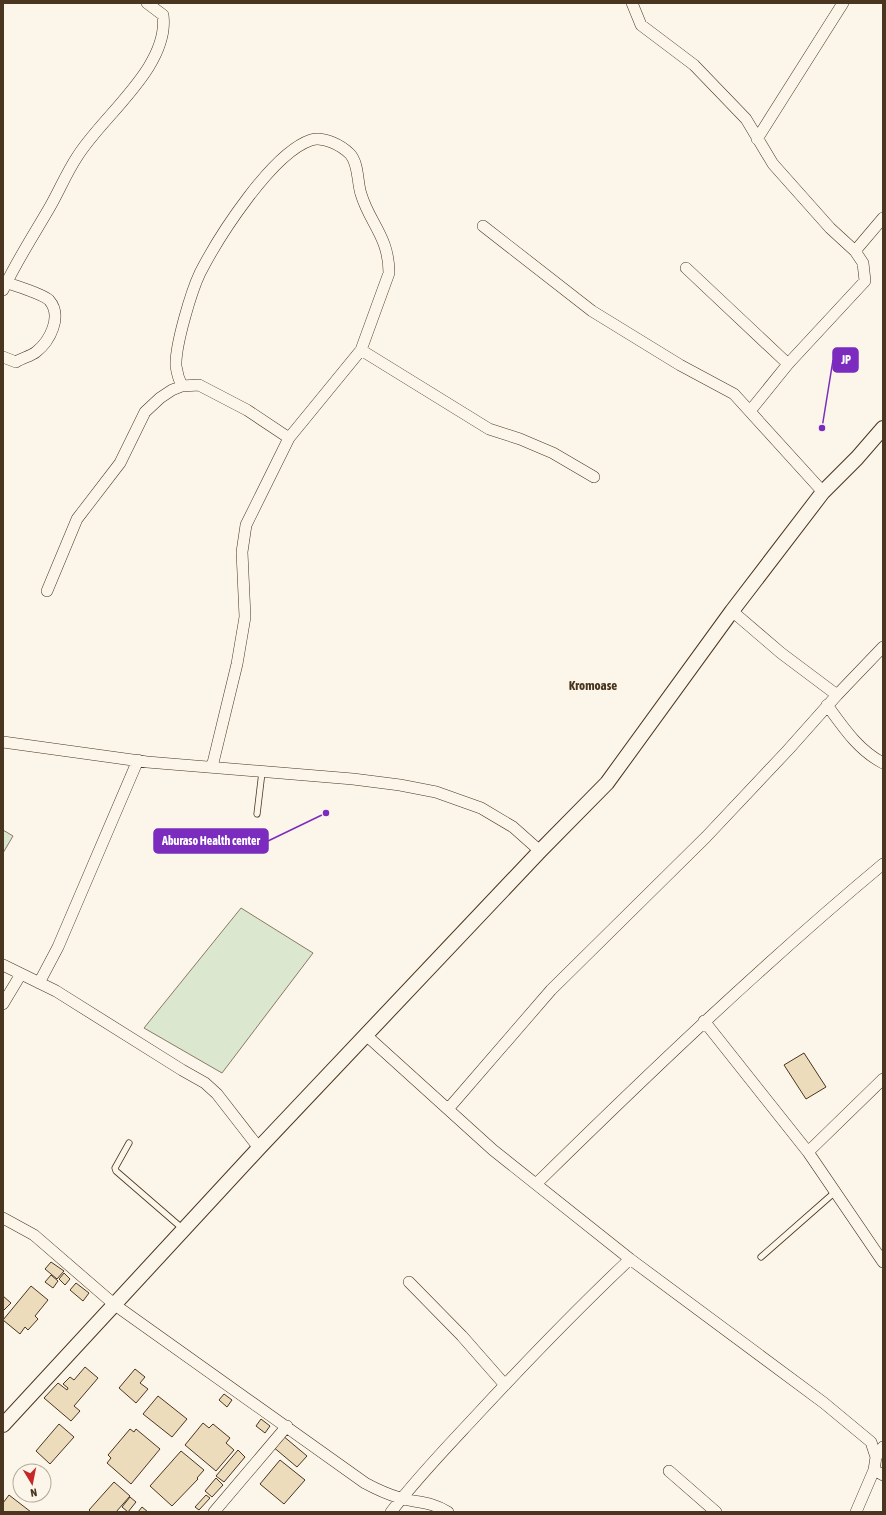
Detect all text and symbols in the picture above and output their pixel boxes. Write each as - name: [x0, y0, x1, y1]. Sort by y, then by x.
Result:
- callout: JP: [833, 348, 858, 372]
- text: JP: [840, 353, 851, 367]
- district label: Kromoase: [569, 678, 617, 693]
- callout: Aburaso Health center: [154, 829, 268, 853]
- text: Aburaso Health center: [161, 834, 260, 848]
- north arrow: [12, 1463, 52, 1503]
- text: N: [29, 1486, 38, 1499]

